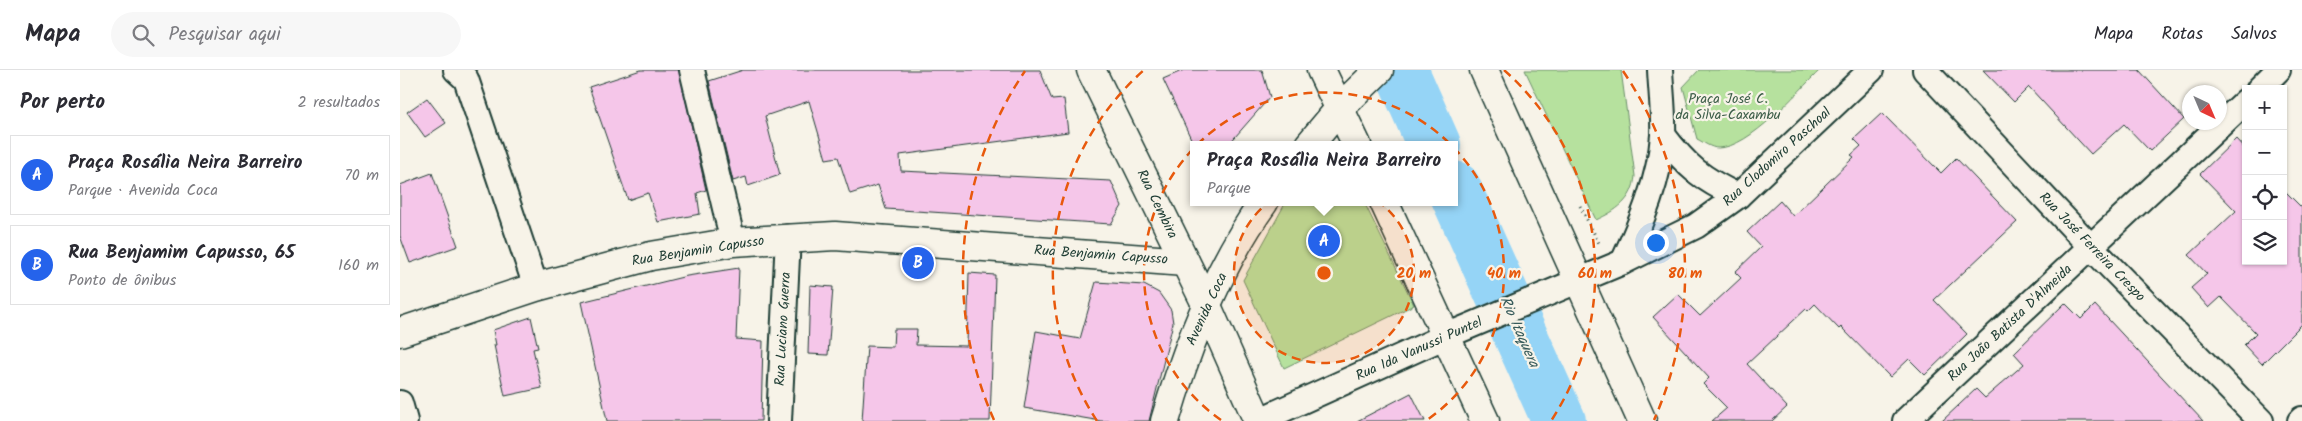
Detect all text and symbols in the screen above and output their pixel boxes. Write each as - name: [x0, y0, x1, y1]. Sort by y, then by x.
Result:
- search box: [111, 12, 461, 57]
- text: Mapa: [25, 15, 81, 54]
- text: Pesquisar aqui: [169, 20, 281, 50]
- text: Mapa: [2094, 20, 2133, 49]
- text: Rotas: [2161, 20, 2203, 49]
- text: Salvos: [2231, 20, 2277, 49]
- icon: search: [129, 21, 157, 49]
- north arrow: [2182, 85, 2227, 130]
- map controls: [2242, 85, 2287, 265]
- button: +: [2242, 85, 2287, 130]
- text: Por perto: [20, 86, 105, 119]
- park label: Praça José C. da Silva-Caxambu: [1676, 88, 1781, 126]
- text: 2 resultados: [298, 90, 380, 115]
- street label: Rua Clodomiro Paschoal: [1718, 102, 1837, 212]
- button: −: [2242, 130, 2287, 175]
- popup: [1190, 141, 1458, 206]
- text: Praça Rosália Neira Barreiro: [1207, 146, 1441, 176]
- text: Praça Rosália Neira Barreiro: [68, 148, 302, 178]
- text: A: [32, 163, 42, 188]
- text: 70 m: [344, 163, 379, 188]
- street label: Rua Cembira: [1131, 166, 1183, 242]
- button: locate: [2242, 175, 2287, 220]
- text: Parque: [1207, 176, 1251, 201]
- text: Parque · Avenida Coca: [68, 178, 218, 203]
- street label: Rua José Ferreira Crespo: [2034, 187, 2150, 307]
- button: layers: [2242, 220, 2287, 265]
- pin: A: [1308, 222, 1340, 260]
- street label: Rua Benjamin Capusso: [630, 230, 766, 272]
- your location: [1643, 230, 1669, 256]
- text: Rua Benjamim Capusso, 65: [68, 238, 295, 268]
- street label: Rua Benjamin Capusso: [1033, 239, 1169, 271]
- pin: B: [902, 244, 934, 282]
- text: B: [32, 253, 42, 278]
- text: 160 m: [338, 253, 379, 278]
- street label: Rua João Batista D'Almeida: [1943, 259, 2077, 387]
- text: 20 m: [1397, 262, 1431, 286]
- text: 40 m: [1487, 262, 1521, 286]
- text: 60 m: [1578, 262, 1612, 286]
- text: 80 m: [1668, 262, 1702, 286]
- centre of rings: [1315, 264, 1333, 282]
- text: Ponto de ônibus: [68, 268, 176, 293]
- street label: Avenida Coca: [1181, 269, 1233, 349]
- street label: Rua Luciano Guerra: [769, 271, 797, 387]
- water label: Rio Itaquera: [1493, 293, 1546, 372]
- street label: Rua Ida Vanussi Puntel: [1352, 311, 1486, 387]

